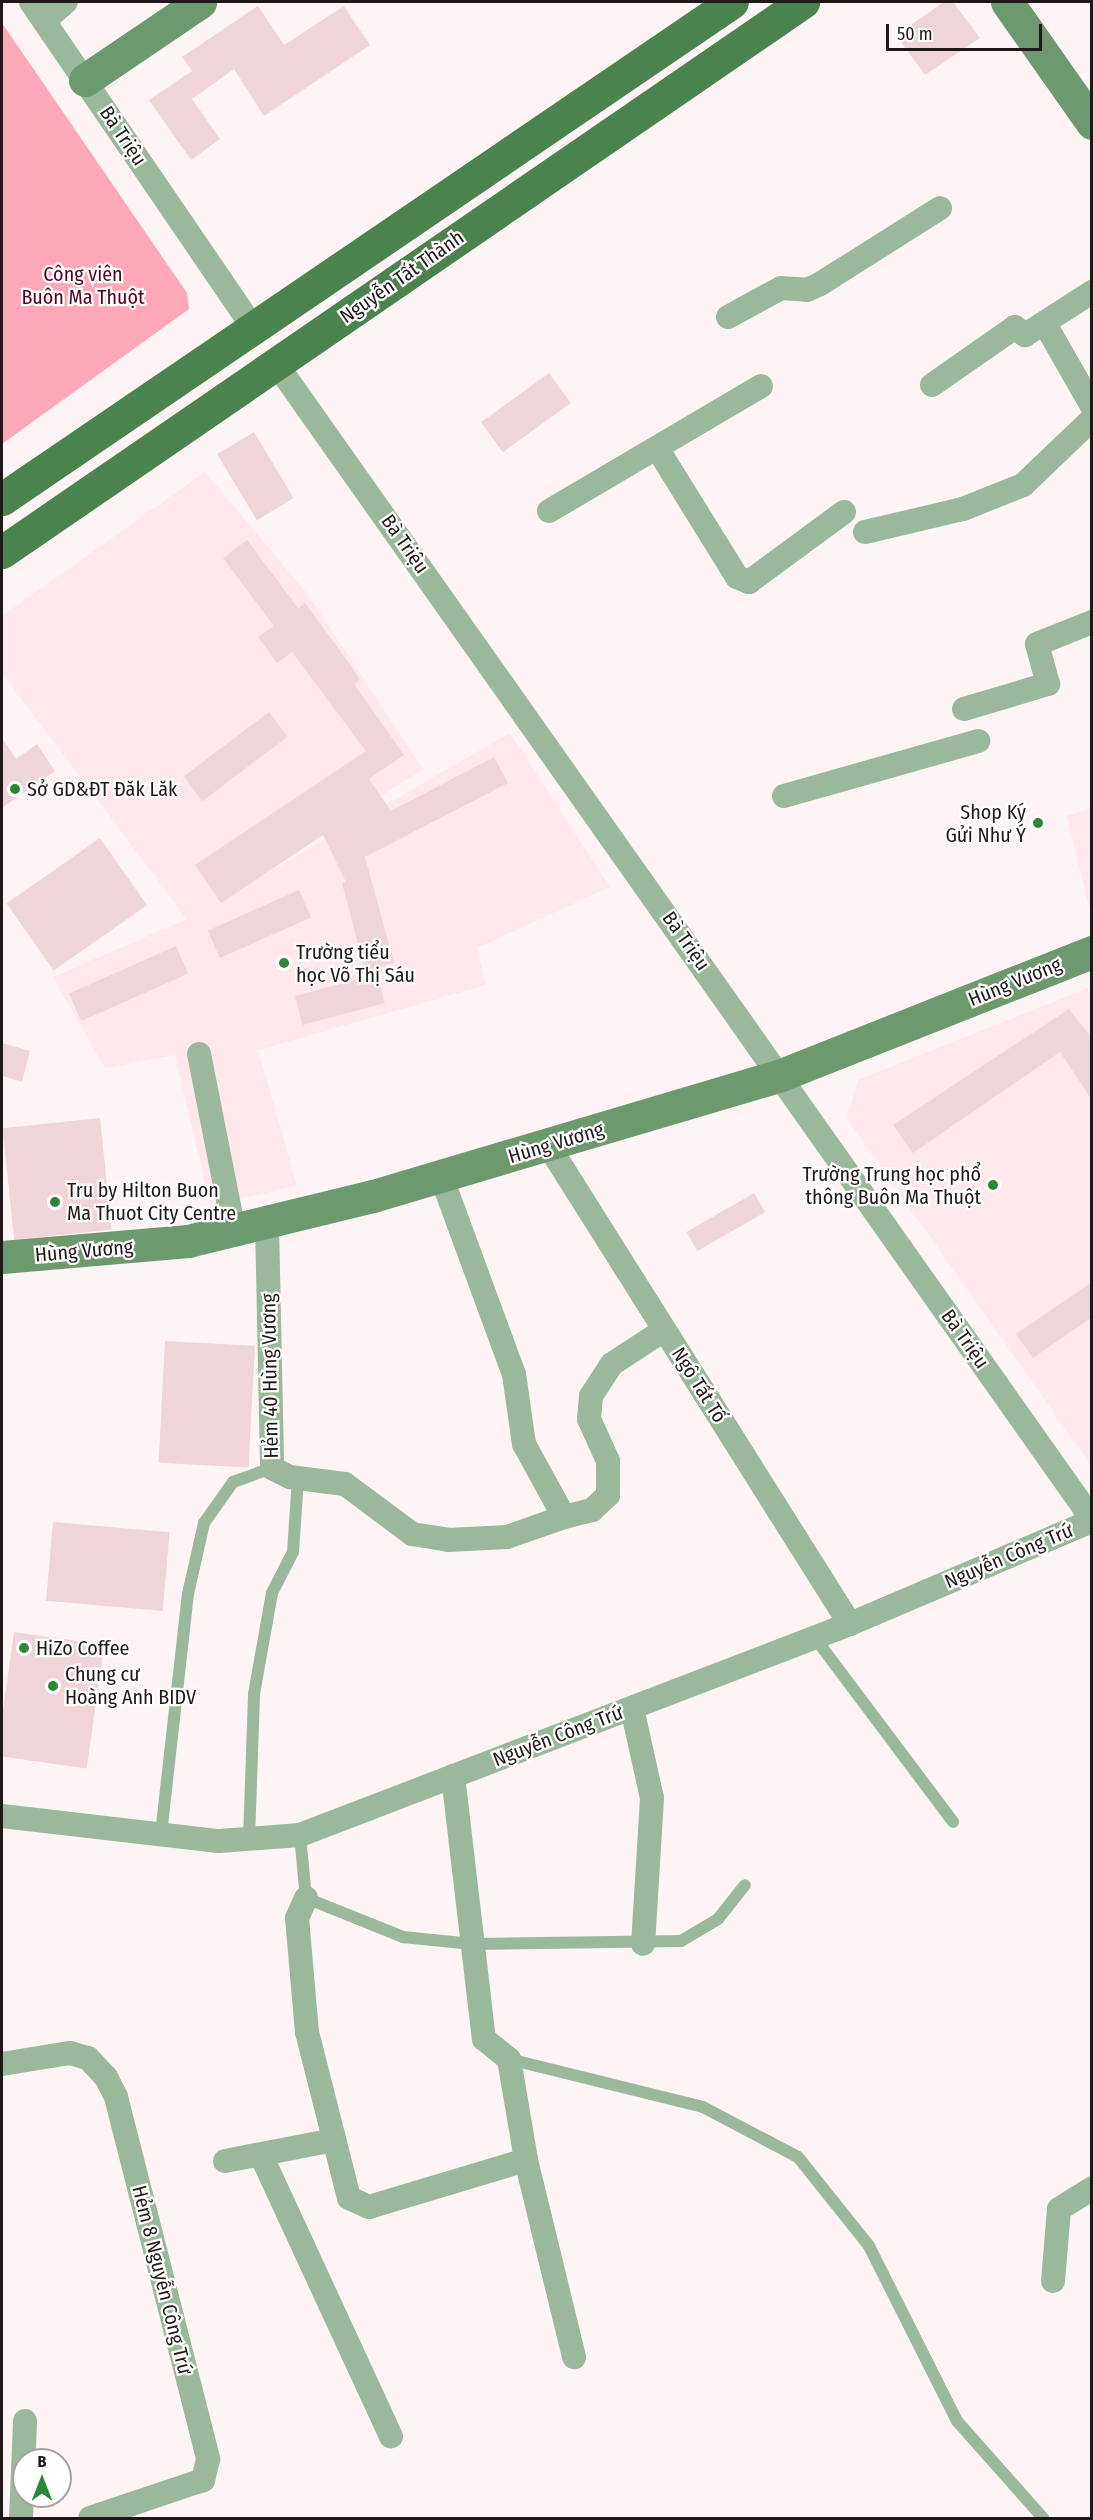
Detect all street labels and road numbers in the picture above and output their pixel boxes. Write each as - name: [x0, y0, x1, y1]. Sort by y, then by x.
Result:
- street label: Bà Triệu: [94, 102, 152, 170]
- street label: Nguyễn Tất Thành: [335, 225, 469, 329]
- street label: Bà Triệu: [376, 510, 434, 578]
- street label: Bà Triệu: [657, 907, 715, 975]
- street label: Hùng Vương: [965, 952, 1065, 1012]
- street label: Hùng Vương: [505, 1117, 607, 1169]
- street label: Hùng Vương: [34, 1235, 134, 1267]
- street label: Hẻm 40 Hùng Vương: [257, 1293, 283, 1459]
- street label: Bà Triệu: [936, 1305, 994, 1373]
- street label: Ngô Tất Tố: [666, 1343, 732, 1427]
- street label: Nguyễn Công Trứ: [941, 1518, 1077, 1594]
- street label: Nguyễn Công Trứ: [490, 1700, 626, 1772]
- street label: Hẻm 8 Nguyễn Công Trứ: [127, 2183, 197, 2377]

